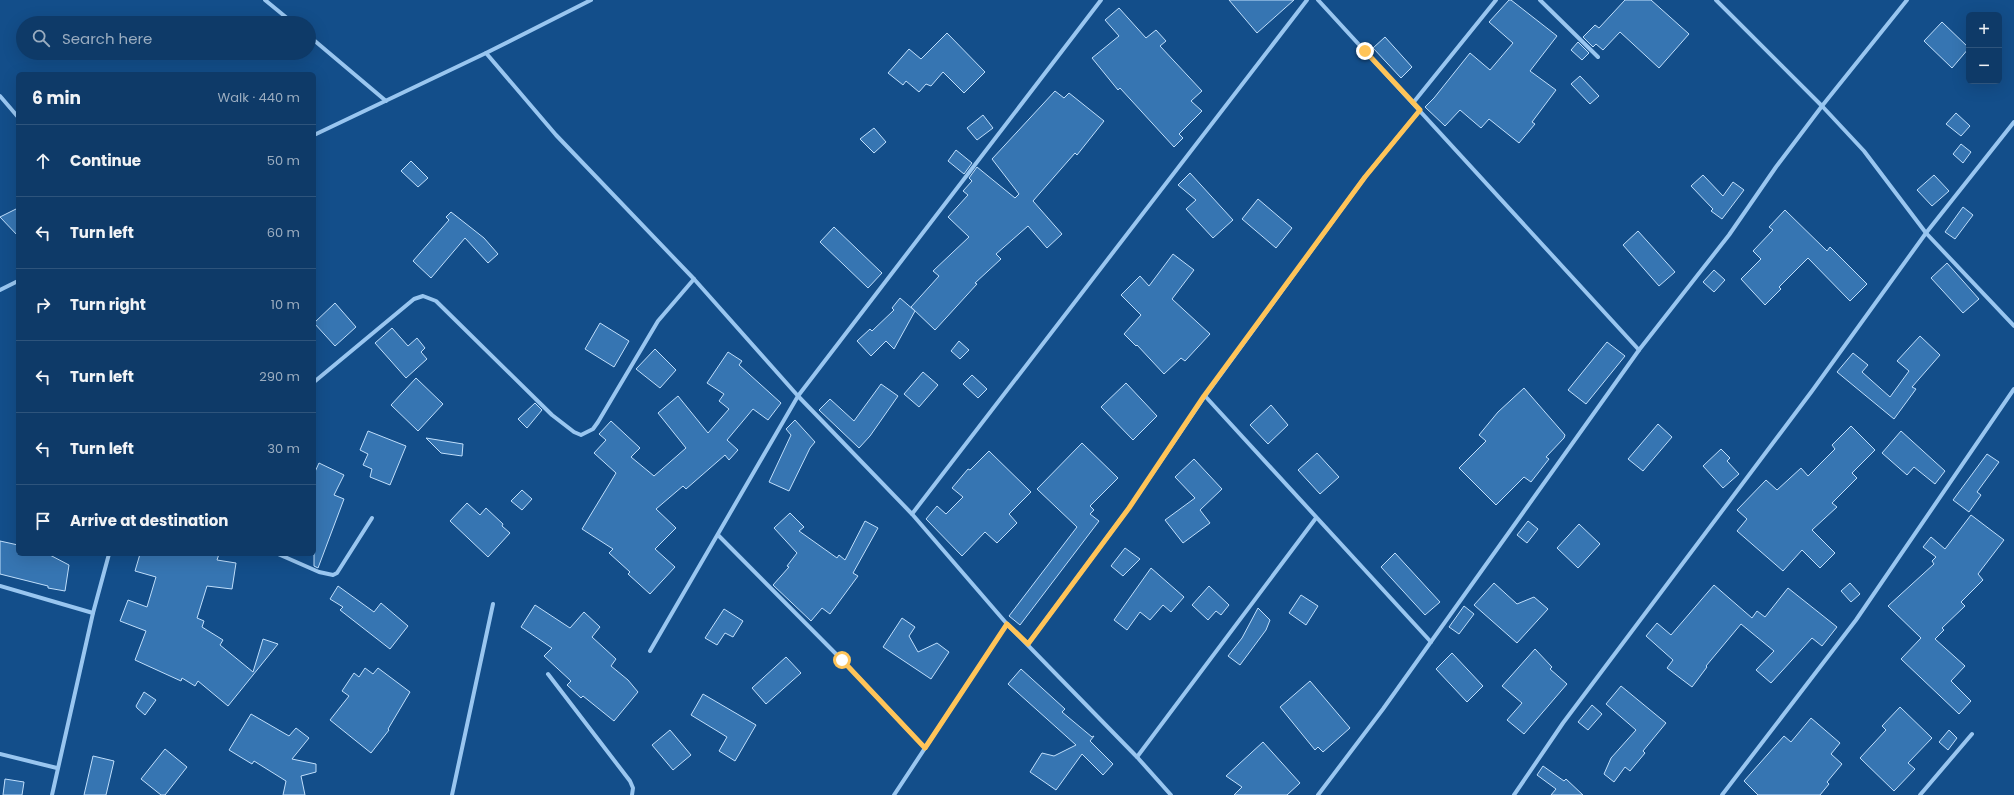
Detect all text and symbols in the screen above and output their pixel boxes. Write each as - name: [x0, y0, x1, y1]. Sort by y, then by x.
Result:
- map controls: [1966, 12, 2002, 84]
- button: +: [1966, 12, 2002, 48]
- search box: [16, 16, 316, 60]
- icon: search: [30, 27, 52, 49]
- text: Search here: [62, 28, 152, 49]
- route end: [1356, 42, 1374, 60]
- button: −: [1966, 48, 2002, 84]
- text: 6 min: [32, 86, 81, 110]
- text: Walk · 440 m: [218, 88, 300, 107]
- icon: ahead: [32, 150, 54, 172]
- text: Continue: [70, 150, 141, 171]
- text: 50 m: [267, 151, 300, 170]
- icon: left: [32, 222, 54, 244]
- text: Turn left: [70, 222, 134, 243]
- text: 60 m: [267, 223, 300, 242]
- icon: right: [32, 294, 54, 316]
- text: Turn right: [70, 294, 146, 315]
- text: 10 m: [271, 295, 300, 314]
- icon: left: [32, 366, 54, 388]
- text: Turn left: [70, 366, 134, 387]
- text: 290 m: [259, 367, 300, 386]
- icon: left: [32, 438, 54, 460]
- text: Turn left: [70, 438, 134, 459]
- text: 30 m: [267, 439, 300, 458]
- icon: arrive: [32, 510, 54, 532]
- text: Arrive at destination: [70, 510, 228, 531]
- route start: [833, 651, 851, 669]

